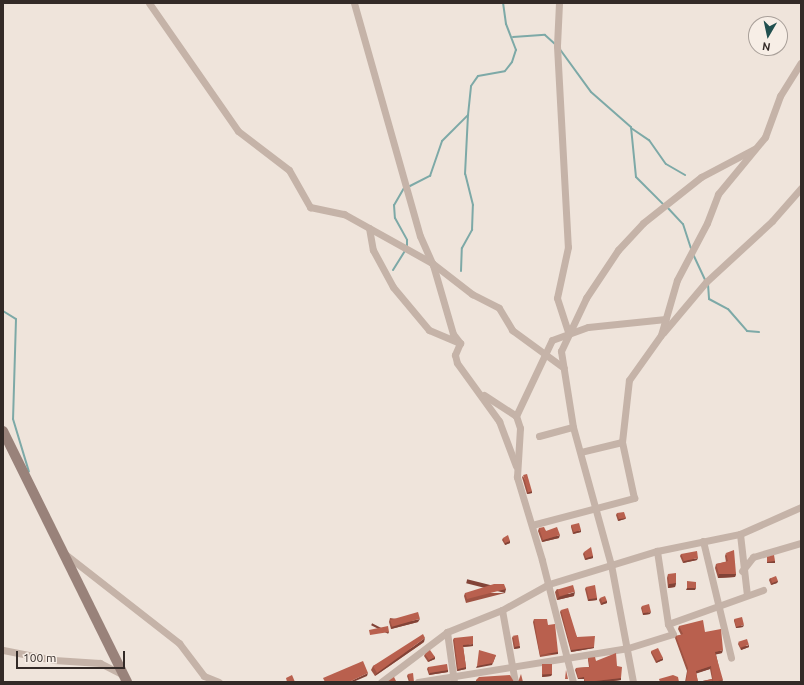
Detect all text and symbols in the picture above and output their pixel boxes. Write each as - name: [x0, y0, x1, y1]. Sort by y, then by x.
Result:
- north arrow: [748, 16, 788, 56]
- text: N: [761, 40, 771, 53]
- scale bar: [18, 643, 127, 669]
- text: 100 m: [23, 651, 56, 664]

